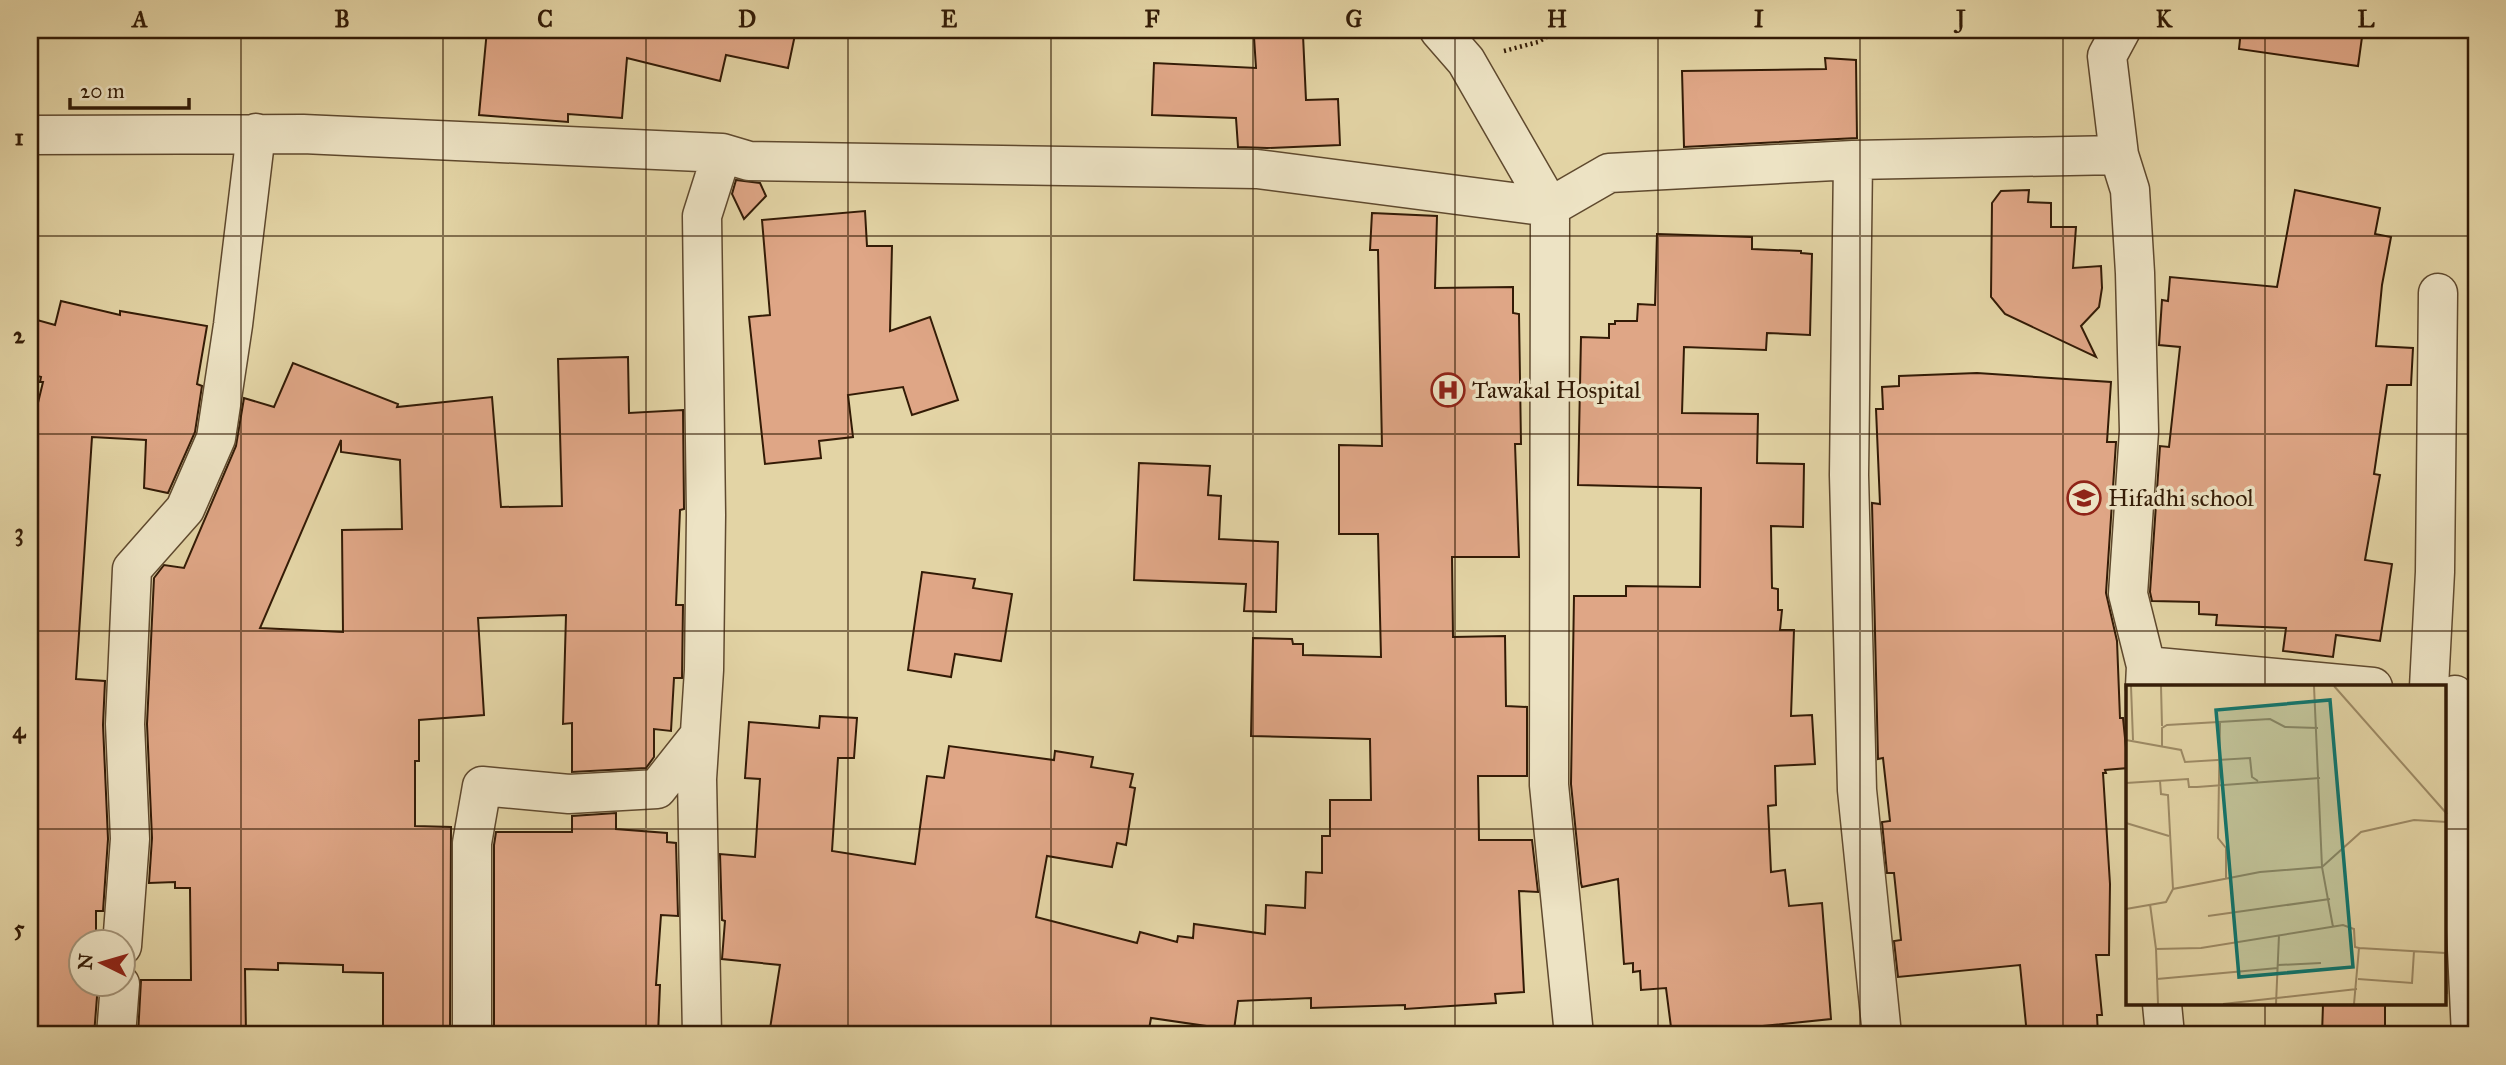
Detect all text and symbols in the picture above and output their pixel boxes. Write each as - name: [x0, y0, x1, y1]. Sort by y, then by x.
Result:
- text: A: [130, 5, 148, 33]
- text: B: [334, 5, 350, 33]
- text: C: [537, 5, 553, 33]
- text: D: [738, 5, 756, 33]
- text: E: [941, 5, 958, 33]
- text: F: [1144, 5, 1160, 33]
- text: G: [1346, 5, 1363, 33]
- text: H: [1547, 5, 1567, 33]
- text: I: [1754, 5, 1764, 33]
- text: J: [1953, 5, 1966, 34]
- text: K: [2156, 5, 2174, 33]
- text: L: [2358, 5, 2376, 33]
- scale bar: [70, 66, 189, 110]
- text: 20 m: [80, 78, 125, 104]
- text: 1: [14, 123, 24, 151]
- text: 2: [13, 321, 25, 349]
- hospital icon: Tawakal Hospital: [1429, 371, 1467, 409]
- place label: Tawakal Hospital: [1472, 375, 1641, 405]
- school or university icon: Hifadhi school: [2065, 479, 2103, 517]
- place label: Hifadhi school: [2108, 483, 2254, 513]
- text: 3: [14, 518, 24, 547]
- inset map: [2126, 685, 2446, 1006]
- text: 4: [13, 716, 27, 744]
- text: 5: [14, 914, 25, 942]
- north arrow: [66, 928, 136, 998]
- text: N: [73, 953, 98, 971]

